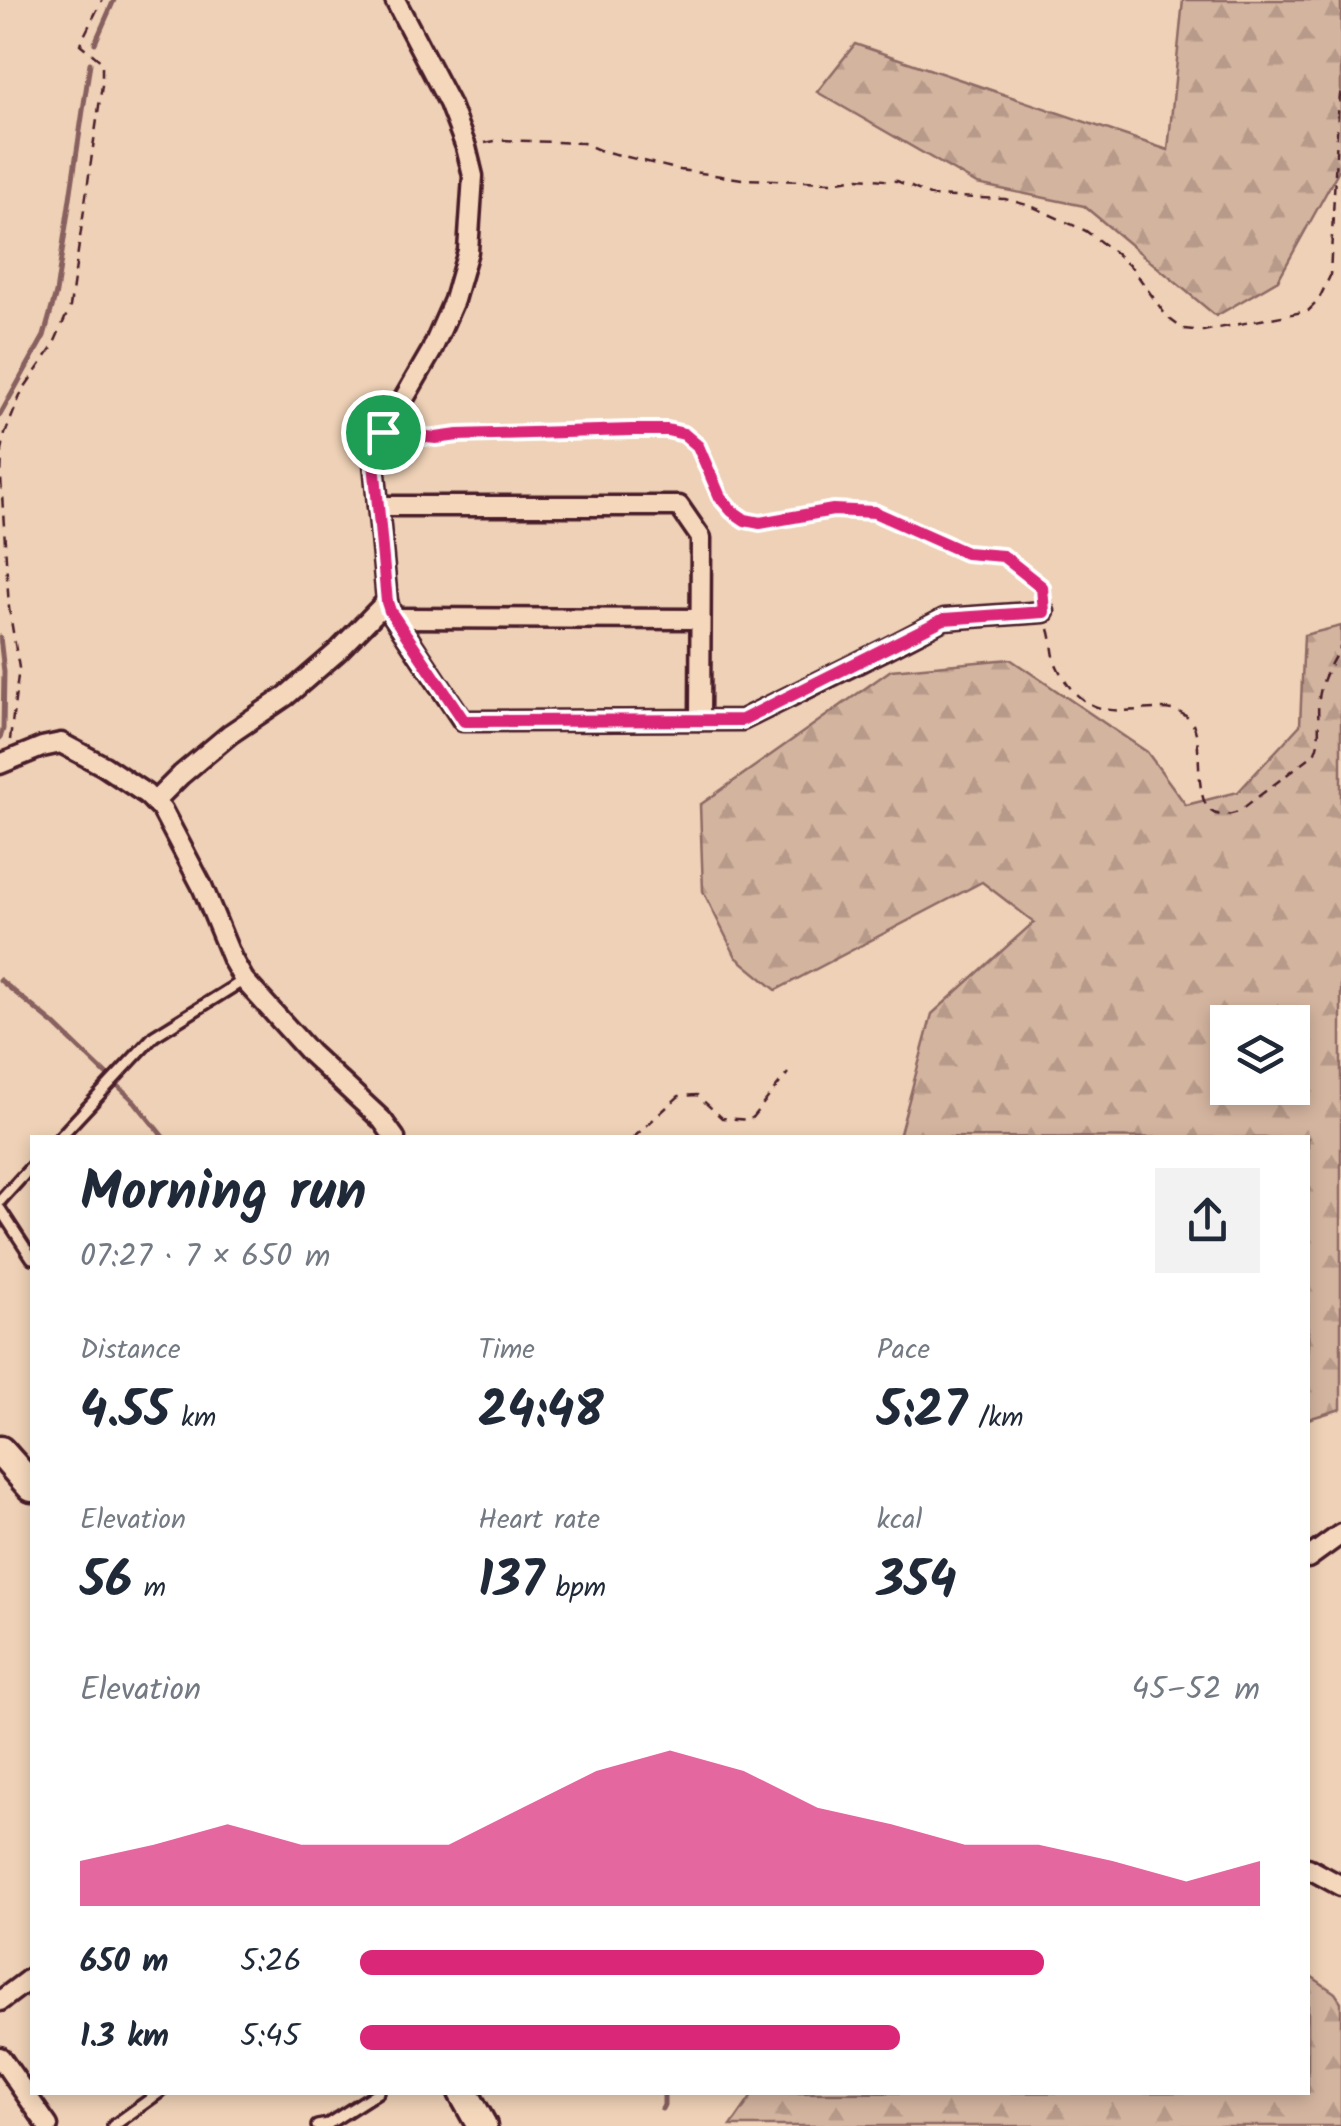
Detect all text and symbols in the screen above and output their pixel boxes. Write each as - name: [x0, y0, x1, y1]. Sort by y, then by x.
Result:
- pin: [341, 390, 426, 475]
- icon: arrive: [356, 405, 411, 460]
- map controls: [1210, 1005, 1310, 1105]
- button: layers: [1210, 1005, 1310, 1105]
- text: Morning run: [80, 1151, 367, 1238]
- button: share: [1155, 1168, 1260, 1273]
- text: 07:27 · 7 × 650 m: [80, 1232, 331, 1283]
- text: Distance: [80, 1328, 181, 1373]
- text: Time: [478, 1328, 535, 1373]
- text: Pace: [877, 1328, 930, 1373]
- text: 4.55: [80, 1373, 170, 1453]
- text: 24:48: [478, 1373, 604, 1453]
- text: 5:27: [877, 1373, 967, 1453]
- text: km: [170, 1396, 216, 1441]
- text: /km: [967, 1396, 1024, 1441]
- text: Elevation: [80, 1498, 186, 1543]
- text: Heart rate: [478, 1498, 600, 1543]
- text: kcal: [877, 1498, 922, 1543]
- text: 56: [80, 1543, 132, 1623]
- text: 137: [478, 1543, 544, 1623]
- text: 354: [877, 1543, 957, 1623]
- text: m: [132, 1566, 166, 1611]
- text: bpm: [544, 1566, 606, 1611]
- text: Elevation: [80, 1665, 201, 1716]
- text: 45–52 m: [1132, 1665, 1260, 1716]
- text: 650 m: [80, 1937, 168, 1988]
- text: 5:26: [240, 1937, 301, 1988]
- text: 1.3 km: [80, 2012, 169, 2063]
- text: 5:45: [240, 2012, 300, 2063]

